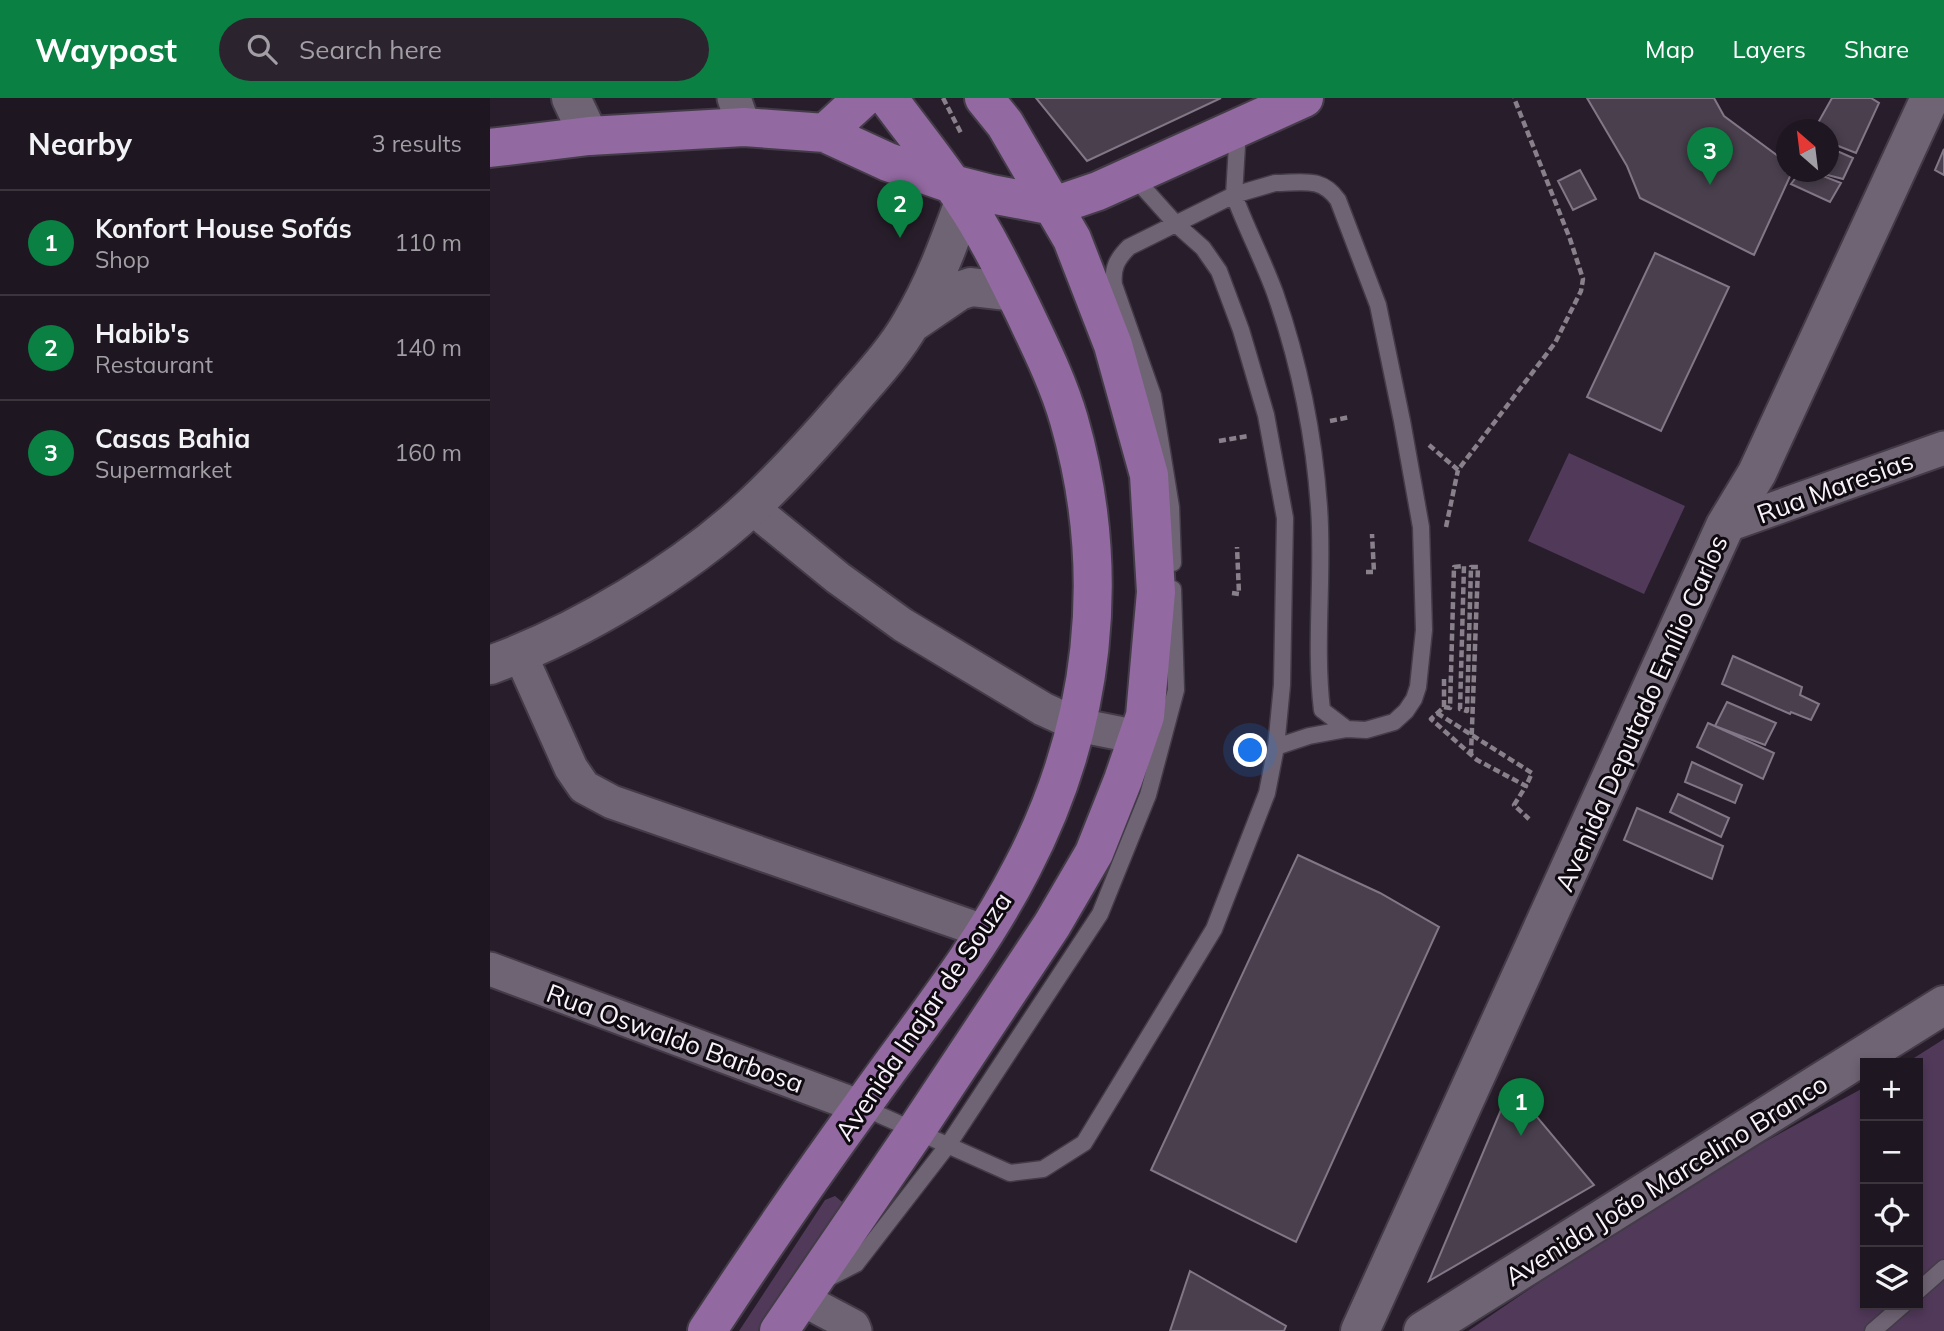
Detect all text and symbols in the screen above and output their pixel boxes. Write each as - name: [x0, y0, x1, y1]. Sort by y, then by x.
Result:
- search box: [219, 18, 709, 81]
- text: Waypost: [35, 29, 177, 70]
- icon: search: [243, 30, 281, 68]
- text: Search here: [299, 33, 442, 66]
- text: Map: [1645, 34, 1694, 64]
- text: Layers: [1732, 34, 1806, 64]
- text: Share: [1844, 34, 1909, 64]
- north arrow: [1776, 119, 1839, 182]
- text: Nearby: [28, 125, 132, 163]
- pin: 3: [1687, 127, 1733, 185]
- text: 3 results: [372, 129, 462, 158]
- pin: 2: [877, 180, 923, 238]
- text: Konfort House Sofás: [95, 212, 352, 245]
- text: 1: [44, 228, 58, 257]
- text: 110 m: [394, 228, 462, 257]
- text: Shop: [95, 245, 150, 274]
- text: Habib's: [95, 317, 190, 350]
- text: 2: [44, 333, 58, 362]
- text: 140 m: [394, 333, 462, 362]
- text: Restaurant: [95, 350, 213, 379]
- text: Casas Bahia: [95, 422, 250, 455]
- text: 3: [44, 438, 58, 467]
- text: 160 m: [394, 438, 462, 467]
- street label: Rua Maresias: [1752, 443, 1918, 531]
- text: Supermarket: [95, 455, 232, 484]
- street label: Avenida Deputado Emílio Carlos: [1547, 530, 1735, 896]
- your location: [1233, 733, 1267, 767]
- street label: Avenida Inajar de Souza: [827, 885, 1019, 1147]
- street label: Rua Oswaldo Barbosa: [542, 976, 808, 1100]
- map controls: [1860, 1058, 1923, 1310]
- button: +: [1860, 1058, 1923, 1121]
- street label: Avenida João Marcelino Branco: [1498, 1067, 1834, 1293]
- pin: 1: [1498, 1078, 1544, 1136]
- button: −: [1860, 1121, 1923, 1184]
- button: locate: [1860, 1184, 1923, 1247]
- button: layers: [1860, 1247, 1923, 1310]

